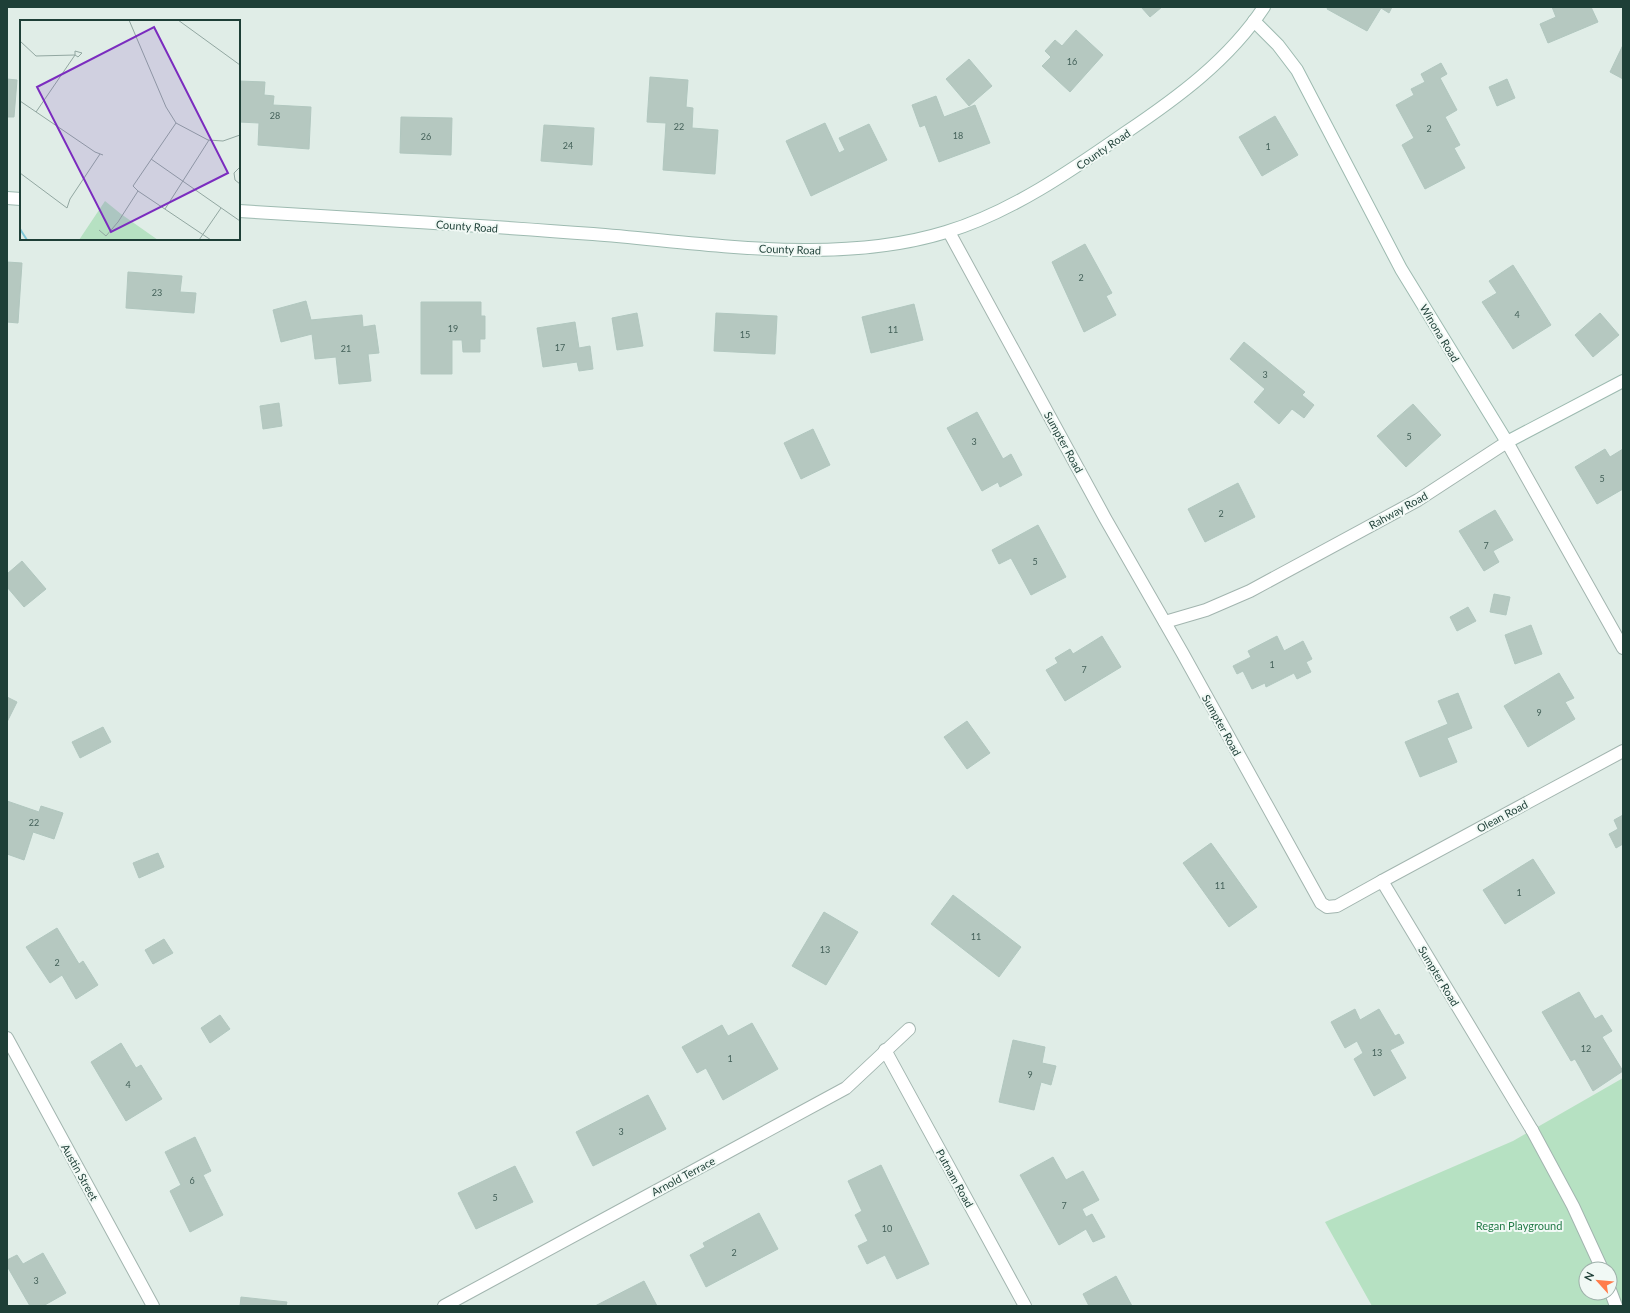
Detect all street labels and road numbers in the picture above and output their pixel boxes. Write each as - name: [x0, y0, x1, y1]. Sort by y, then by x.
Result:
- street label: County Road: [1074, 126, 1132, 172]
- street label: County Road: [436, 217, 498, 235]
- street label: County Road: [759, 241, 821, 257]
- street label: Winona Road: [1418, 302, 1462, 364]
- street label: Sumpter Road: [1042, 409, 1086, 475]
- street label: Rahway Road: [1366, 489, 1430, 531]
- street label: Sumpter Road: [1200, 692, 1244, 758]
- street label: Olean Road: [1474, 797, 1530, 835]
- street label: Sumpter Road: [1416, 944, 1462, 1008]
- street label: Austin Street: [59, 1141, 101, 1203]
- street label: Putnam Road: [934, 1147, 976, 1209]
- street label: Arnold Terrace: [649, 1154, 717, 1198]

